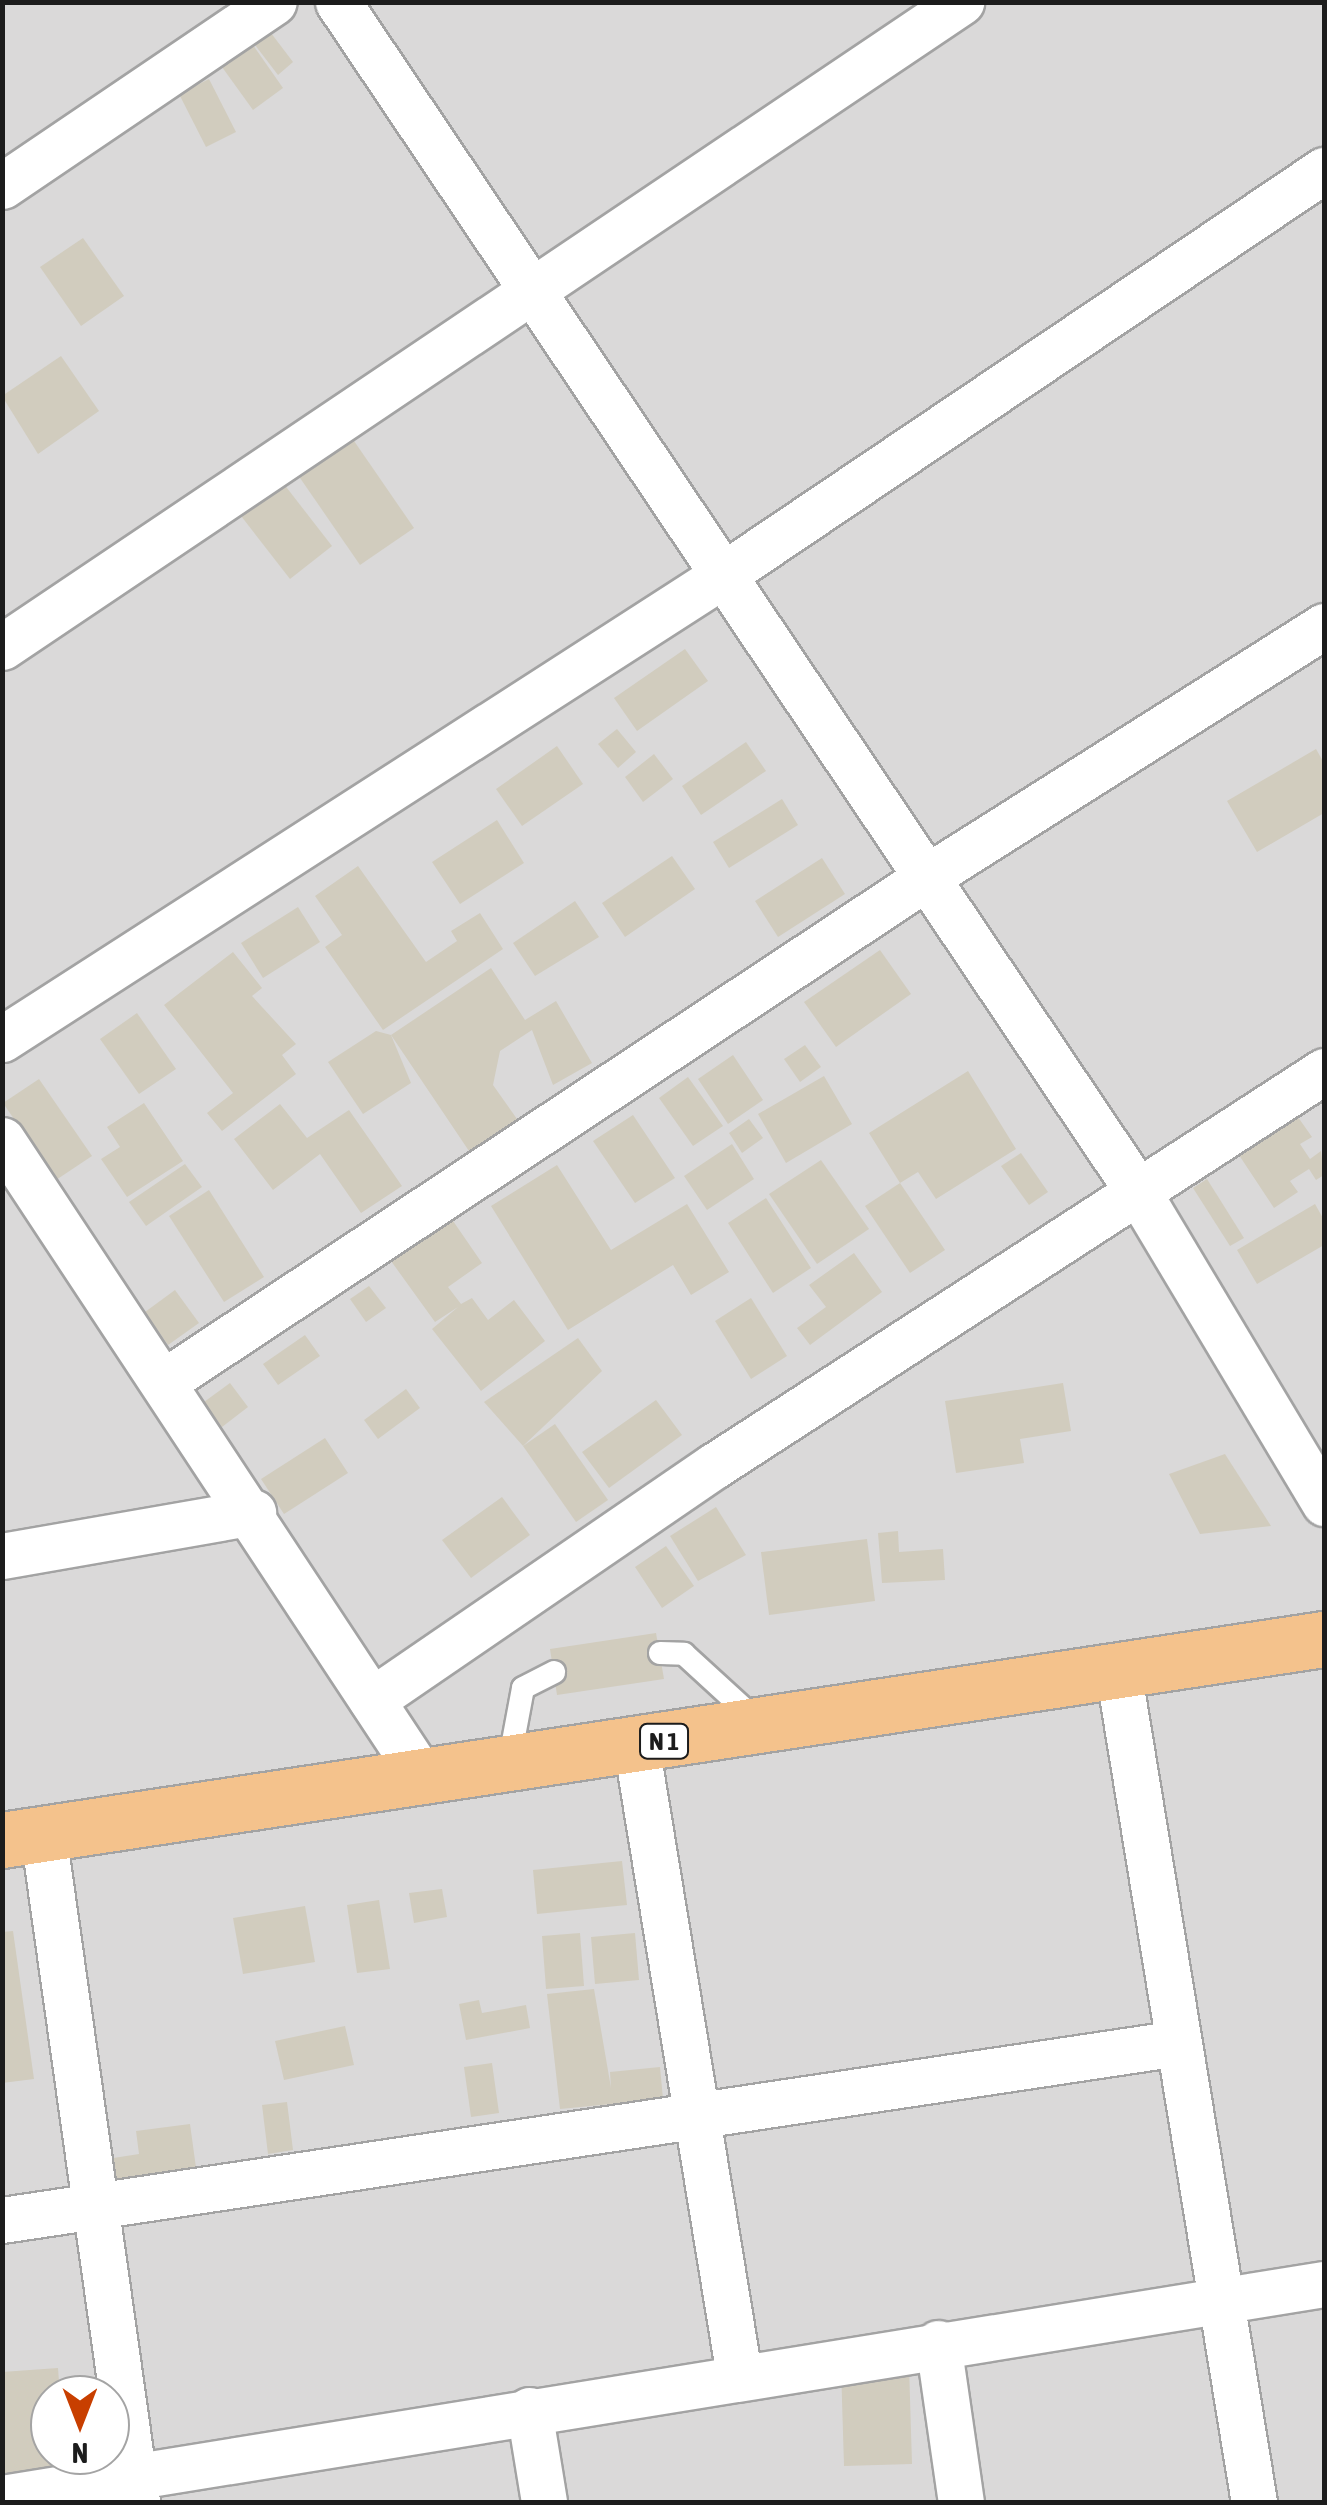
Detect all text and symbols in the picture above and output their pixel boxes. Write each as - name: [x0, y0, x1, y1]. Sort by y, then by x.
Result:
- road number: N 1: [639, 1721, 689, 1761]
- north arrow: [30, 2375, 130, 2475]
- text: N: [72, 2437, 88, 2469]

